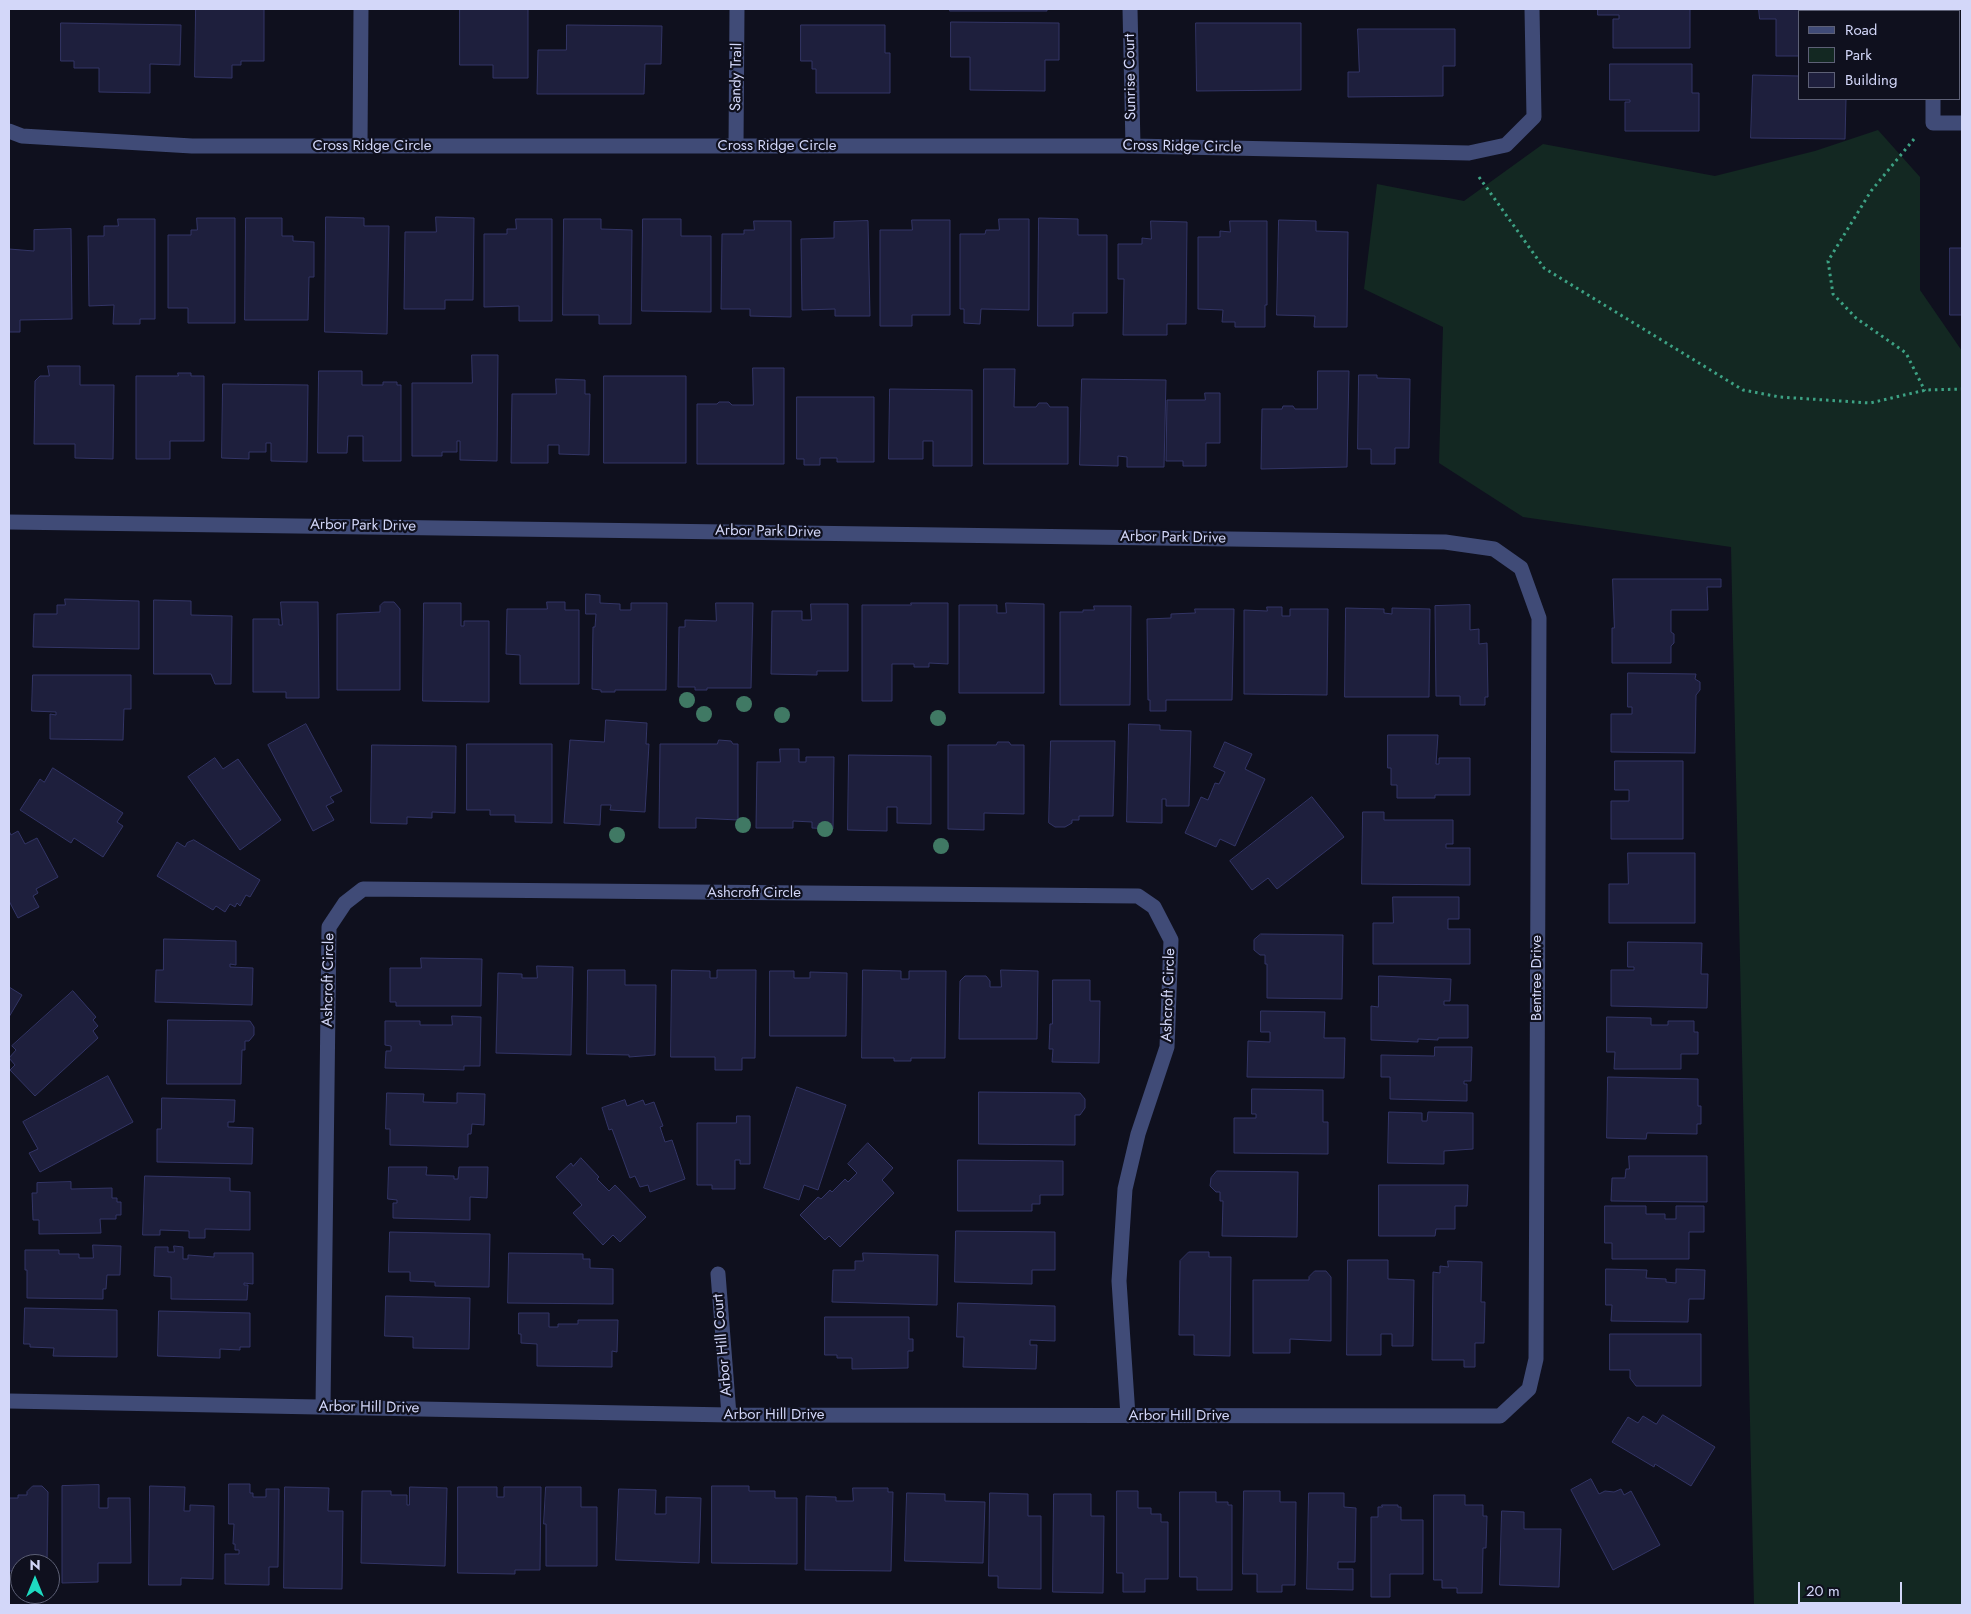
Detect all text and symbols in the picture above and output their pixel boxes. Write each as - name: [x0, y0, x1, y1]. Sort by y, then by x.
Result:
- legend: [1798, 10, 1961, 100]
- text: Road: [1845, 19, 1877, 41]
- street label: Sunrise Court: [1121, 34, 1141, 120]
- street label: Sandy Trail: [727, 43, 747, 111]
- text: Park: [1845, 44, 1872, 66]
- text: Building: [1845, 69, 1897, 91]
- street label: Cross Ridge Circle: [312, 137, 432, 155]
- street label: Cross Ridge Circle: [717, 137, 837, 155]
- street label: Cross Ridge Circle: [1122, 137, 1242, 157]
- street label: Arbor Park Drive: [310, 516, 416, 536]
- street label: Arbor Park Drive: [715, 522, 821, 542]
- street label: Arbor Park Drive: [1120, 528, 1226, 548]
- street label: Ashcroft Circle: [707, 884, 801, 902]
- street label: Ashcroft Circle: [319, 933, 339, 1027]
- street label: Bentree Drive: [1528, 935, 1546, 1021]
- street label: Ashcroft Circle: [1158, 948, 1180, 1042]
- street label: Arbor Hill Court: [710, 1293, 736, 1397]
- street label: Arbor Hill Drive: [318, 1398, 420, 1418]
- street label: Arbor Hill Drive: [724, 1406, 824, 1424]
- street label: Arbor Hill Drive: [1129, 1407, 1229, 1425]
- north arrow: [10, 1554, 60, 1604]
- text: N: [29, 1555, 41, 1575]
- scale bar: [1801, 1572, 1905, 1604]
- text: 20 m: [1806, 1580, 1840, 1602]

